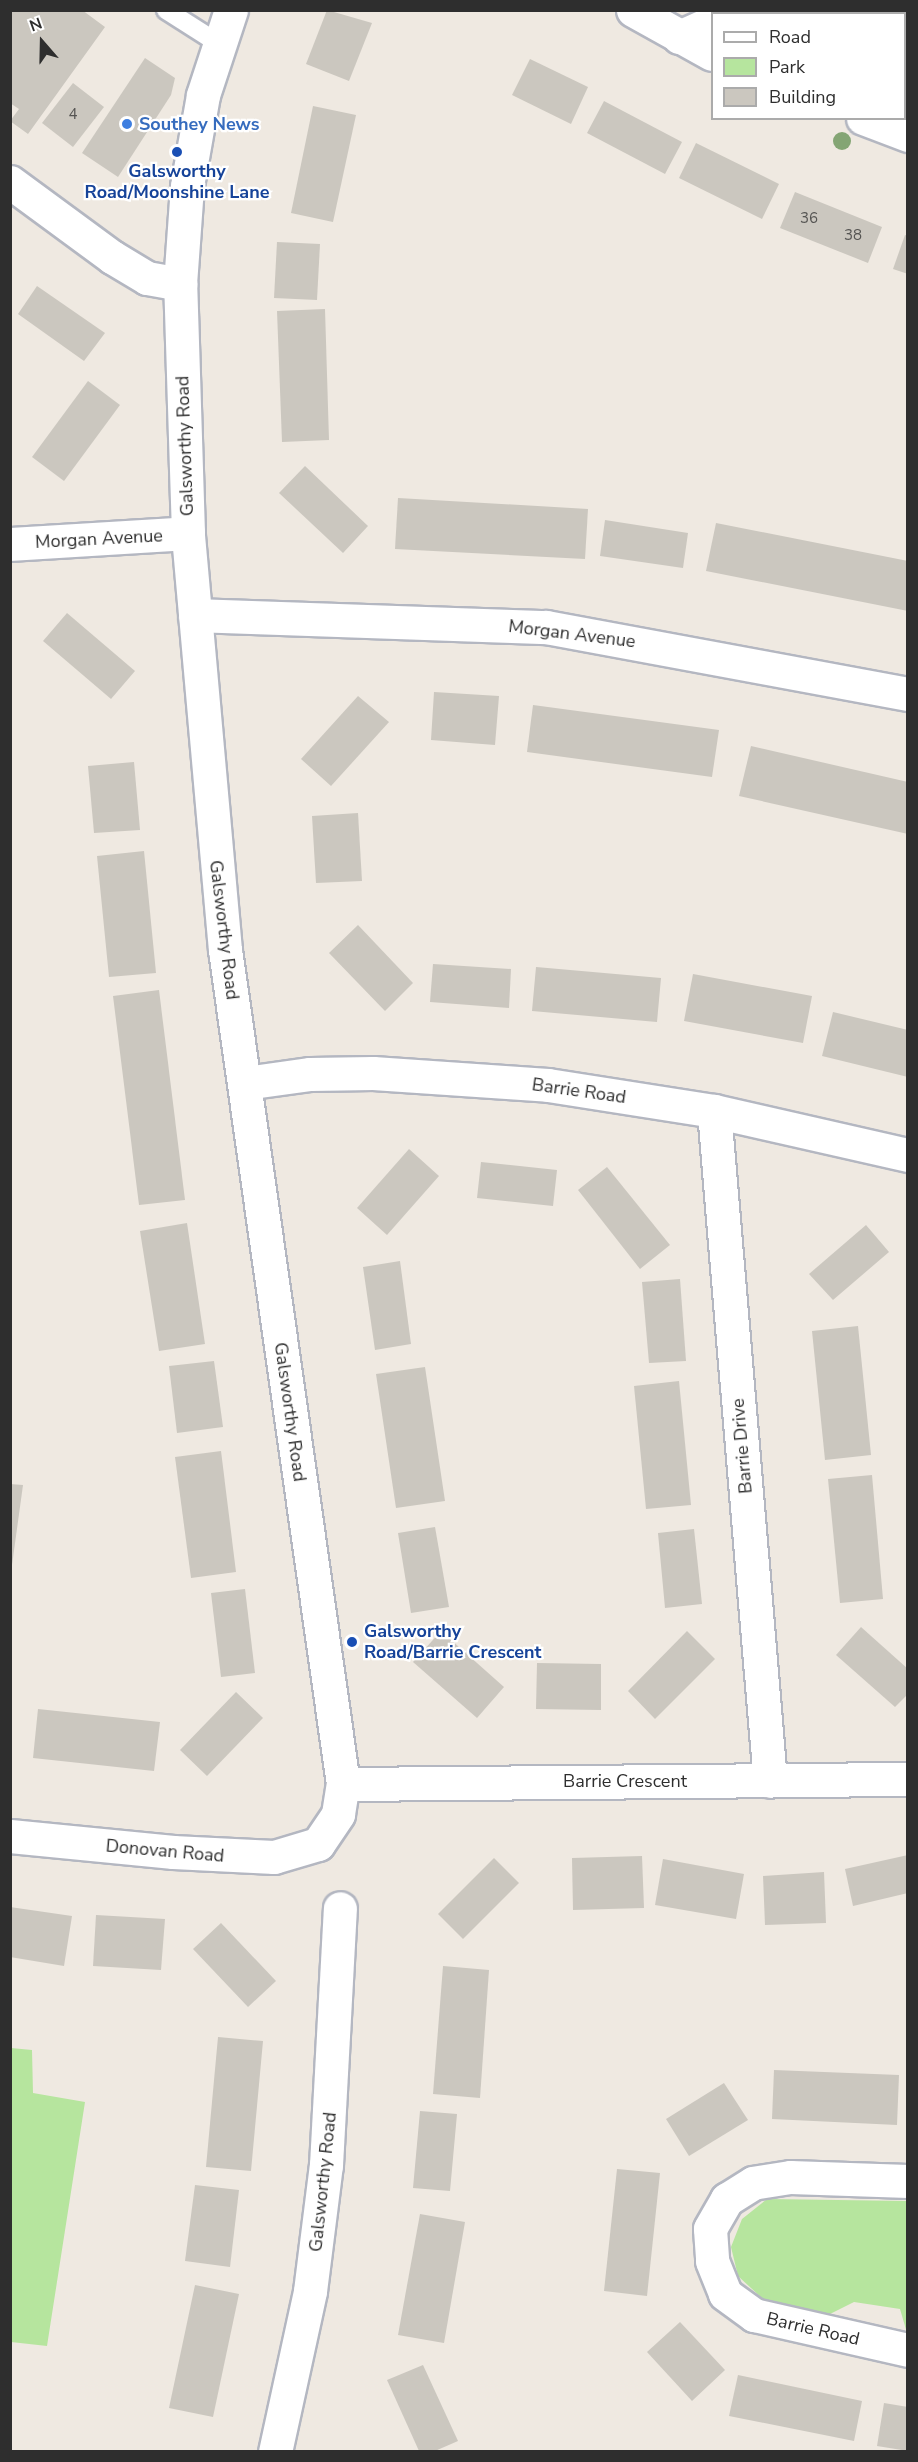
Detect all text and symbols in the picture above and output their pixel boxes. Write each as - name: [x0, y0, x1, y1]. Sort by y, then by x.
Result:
- north arrow: [12, 12, 72, 72]
- legend: [711, 12, 906, 120]
- text: N: [26, 13, 45, 37]
- text: Road: [769, 25, 811, 49]
- text: Park: [769, 55, 805, 79]
- text: Building: [769, 85, 836, 109]
- house number: 4: [69, 106, 77, 124]
- place label: Southey News: [139, 113, 260, 135]
- marker: Southey News: [120, 117, 134, 131]
- marker: Galsworthy Road/Moonshine Lane: [170, 145, 184, 159]
- place label: Galsworthy Road/Moonshine Lane: [85, 161, 269, 204]
- house number: 36: [800, 210, 818, 228]
- house number: 38: [844, 227, 862, 245]
- street label: Galsworthy Road: [172, 375, 198, 517]
- street label: Morgan Avenue: [35, 525, 163, 553]
- street label: Morgan Avenue: [507, 615, 637, 653]
- street label: Galsworthy Road: [205, 859, 243, 1001]
- street label: Barrie Road: [531, 1074, 627, 1108]
- street label: Galsworthy Road: [270, 1341, 310, 1483]
- street label: Barrie Drive: [727, 1397, 757, 1495]
- place label: Galsworthy Road/Barrie Crescent: [364, 1621, 541, 1664]
- marker: Galsworthy Road/Barrie Crescent: [345, 1635, 359, 1649]
- street label: Barrie Crescent: [563, 1770, 687, 1792]
- street label: Donovan Road: [105, 1835, 225, 1867]
- street label: Galsworthy Road: [305, 2111, 341, 2253]
- street label: Barrie Road: [764, 2308, 862, 2350]

